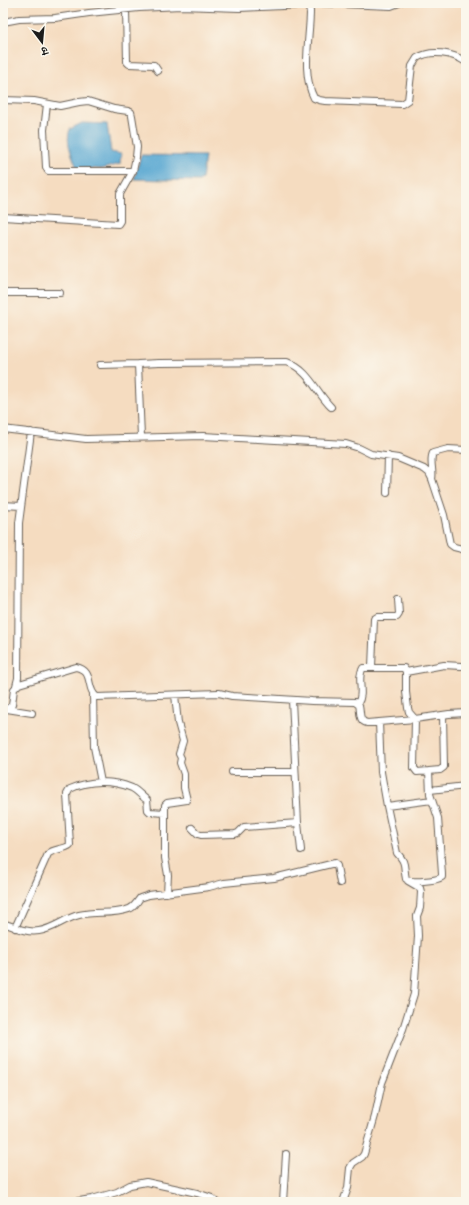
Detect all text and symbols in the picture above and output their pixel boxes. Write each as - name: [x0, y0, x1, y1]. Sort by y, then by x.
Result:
- north arrow: [22, 22, 62, 62]
- text: उ: [38, 41, 50, 58]

